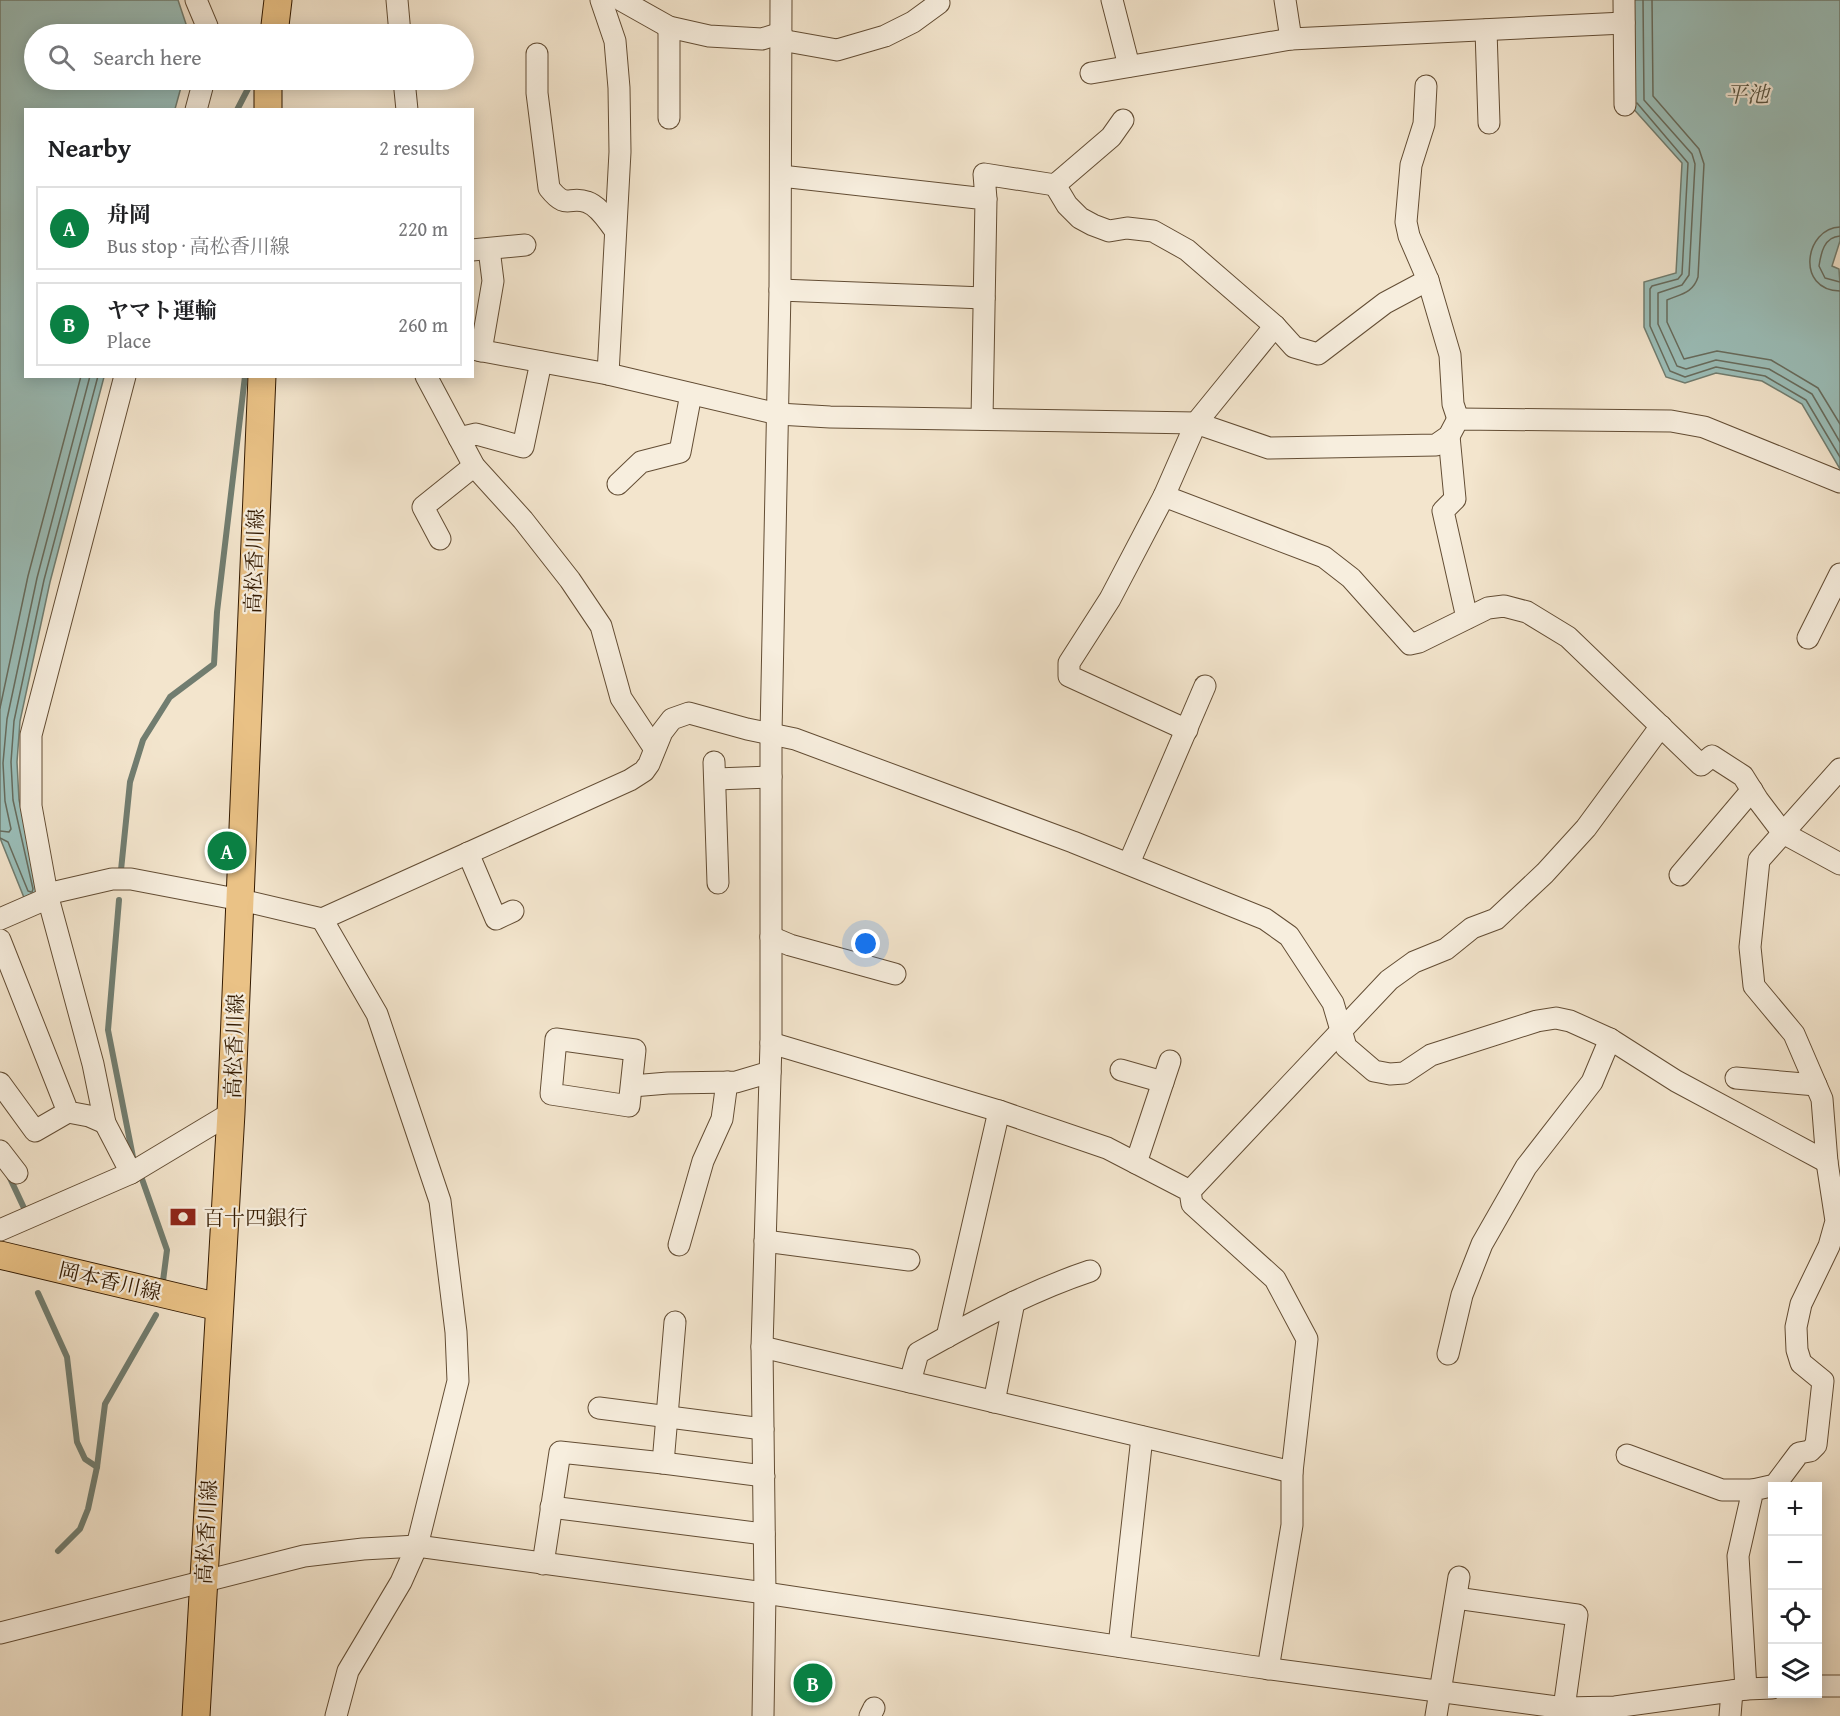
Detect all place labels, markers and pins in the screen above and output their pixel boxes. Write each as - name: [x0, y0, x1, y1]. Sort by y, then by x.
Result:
- pin: A: [208, 828, 246, 874]
- bank icon: 百十四銀行: [168, 1202, 198, 1232]
- place label: 百十四銀行: [203, 1202, 308, 1233]
- pin: B: [794, 1660, 832, 1706]

